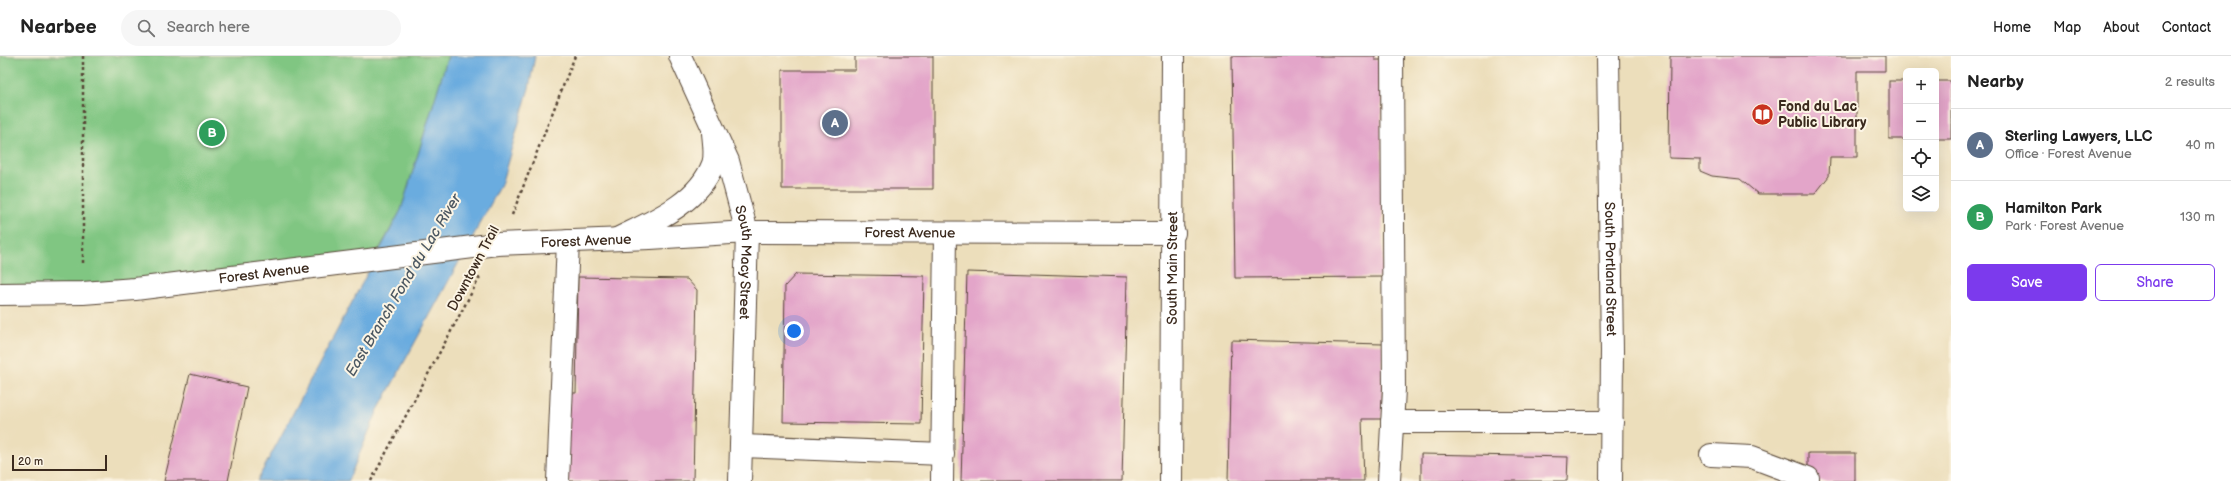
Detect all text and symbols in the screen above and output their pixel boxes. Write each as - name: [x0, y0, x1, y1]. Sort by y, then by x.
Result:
- search box: [121, 10, 401, 46]
- text: Nearbee: [20, 16, 97, 39]
- icon: search: [135, 17, 157, 39]
- text: Search here: [167, 18, 250, 37]
- text: Home: [1993, 19, 2031, 36]
- text: Map: [2053, 19, 2081, 36]
- text: About: [2103, 19, 2140, 36]
- text: Contact: [2162, 19, 2211, 36]
- map controls: [1903, 68, 1939, 212]
- button: +: [1903, 68, 1939, 104]
- text: Nearby: [1967, 72, 2024, 92]
- text: 2 results: [2165, 74, 2215, 90]
- place label: Fond du Lac Public Library: [1778, 98, 1867, 131]
- library icon: Fond du Lac Public Library: [1750, 101, 1776, 127]
- button: −: [1903, 104, 1939, 140]
- pin: A: [822, 108, 848, 138]
- pin: B: [199, 118, 225, 148]
- text: Sterling Lawyers, LLC: [2005, 127, 2153, 146]
- text: A: [1976, 137, 1984, 153]
- text: 40 m: [2185, 137, 2215, 153]
- button: locate: [1903, 140, 1939, 176]
- text: Office · Forest Avenue: [2005, 146, 2132, 162]
- button: layers: [1903, 176, 1939, 212]
- water label: East Branch Fond du Lac River: [341, 189, 466, 380]
- text: Hamilton Park: [2005, 199, 2102, 218]
- street label: South Portland Street: [1601, 202, 1620, 337]
- street label: South Macy Street: [731, 204, 755, 320]
- text: B: [1975, 209, 1985, 225]
- text: 130 m: [2180, 209, 2215, 225]
- street label: South Main Street: [1164, 211, 1181, 325]
- text: Park · Forest Avenue: [2005, 218, 2124, 234]
- street label: Downtown Trail: [444, 223, 503, 314]
- street label: Forest Avenue: [864, 224, 955, 241]
- street label: Forest Avenue: [540, 231, 632, 251]
- street label: Forest Avenue: [218, 259, 310, 288]
- button: Save: [1967, 264, 2087, 301]
- button: Share: [2095, 264, 2215, 301]
- your location: [784, 321, 804, 341]
- scale bar: [12, 453, 107, 472]
- text: 20 m: [18, 455, 43, 468]

